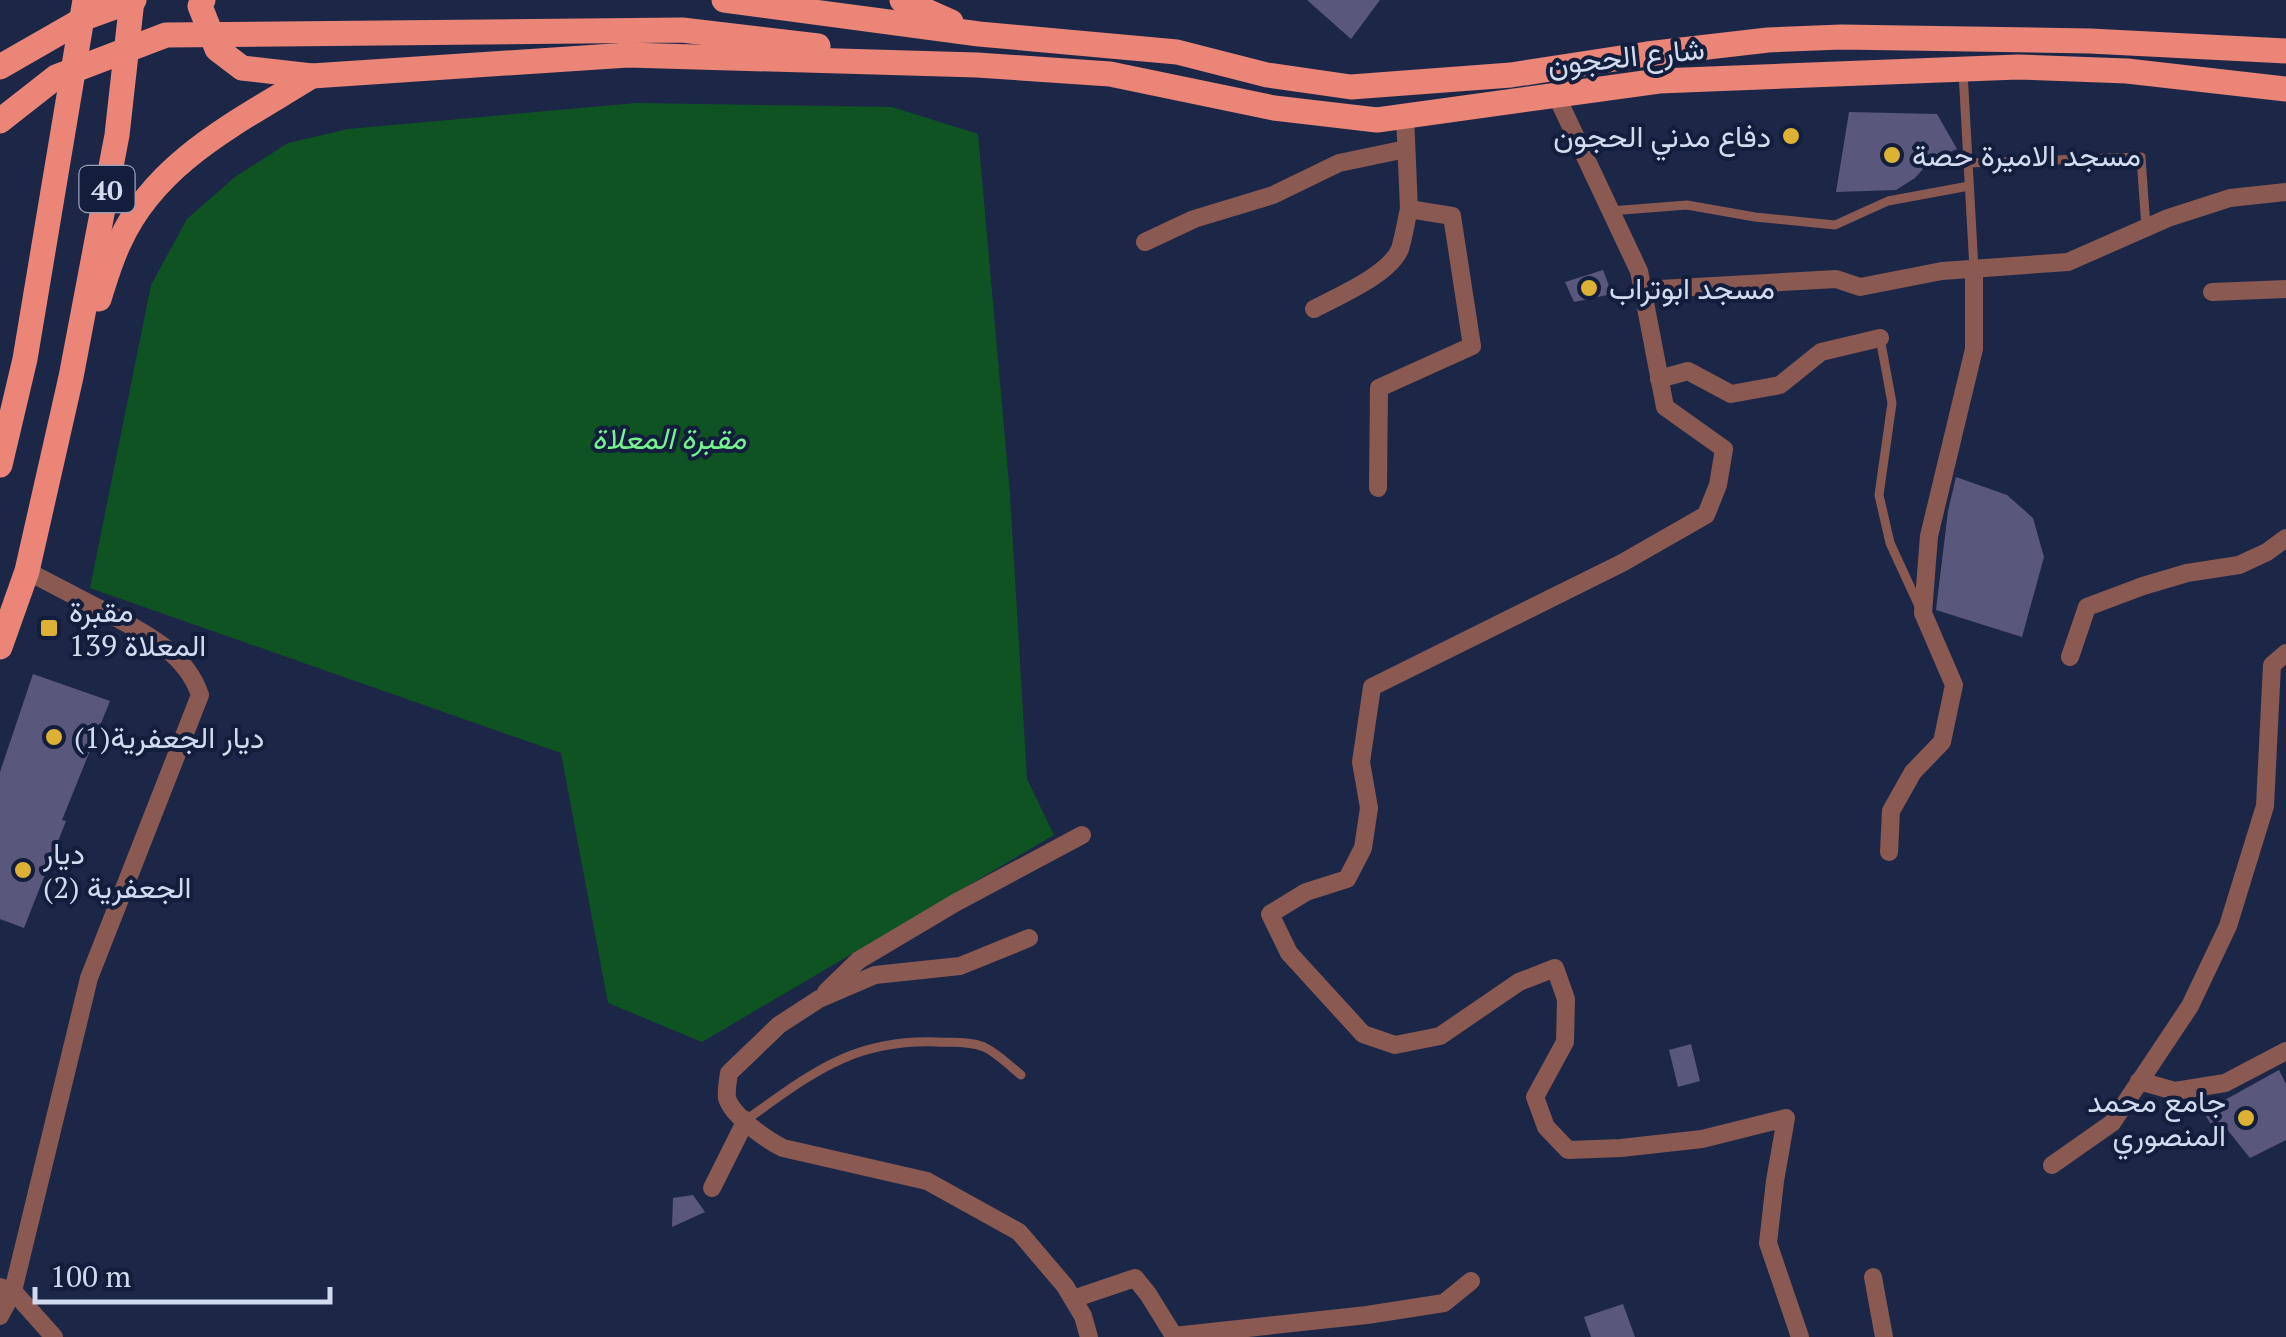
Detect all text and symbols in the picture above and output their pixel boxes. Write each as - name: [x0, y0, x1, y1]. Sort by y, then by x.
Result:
- street label: شارع الحجون: [1545, 28, 1707, 85]
- place label: دفاع مدني الحجون: [1553, 116, 1771, 161]
- marker: دفاع مدني الحجون: [1780, 125, 1802, 147]
- place label: مسجد الاميرة حصة: [1912, 135, 2141, 175]
- marker: مسجد الاميرة حصة: [1881, 144, 1903, 166]
- road number: 40: [80, 166, 134, 212]
- place label: مسجد ابوتراب: [1609, 268, 1775, 308]
- marker: مسجد ابوتراب: [1578, 277, 1600, 299]
- park label: مقبرة المعلاة: [592, 418, 747, 458]
- place label: مقبرة المعلاة 139: [69, 591, 206, 665]
- marker: مقبرة المعلاة 139: [38, 617, 60, 639]
- place label: ديار الجعفرية(1): [74, 717, 264, 757]
- marker: ديار الجعفرية(1): [43, 726, 65, 748]
- place label: ديار الجعفرية (2): [42, 833, 192, 907]
- marker: ديار الجعفرية (2): [12, 859, 34, 881]
- place label: جامع محمد المنصوري: [2087, 1081, 2226, 1160]
- marker: جامع محمد المنصوري: [2235, 1107, 2257, 1129]
- scale bar: [35, 1242, 330, 1304]
- text: 100 m: [50, 1256, 131, 1296]

